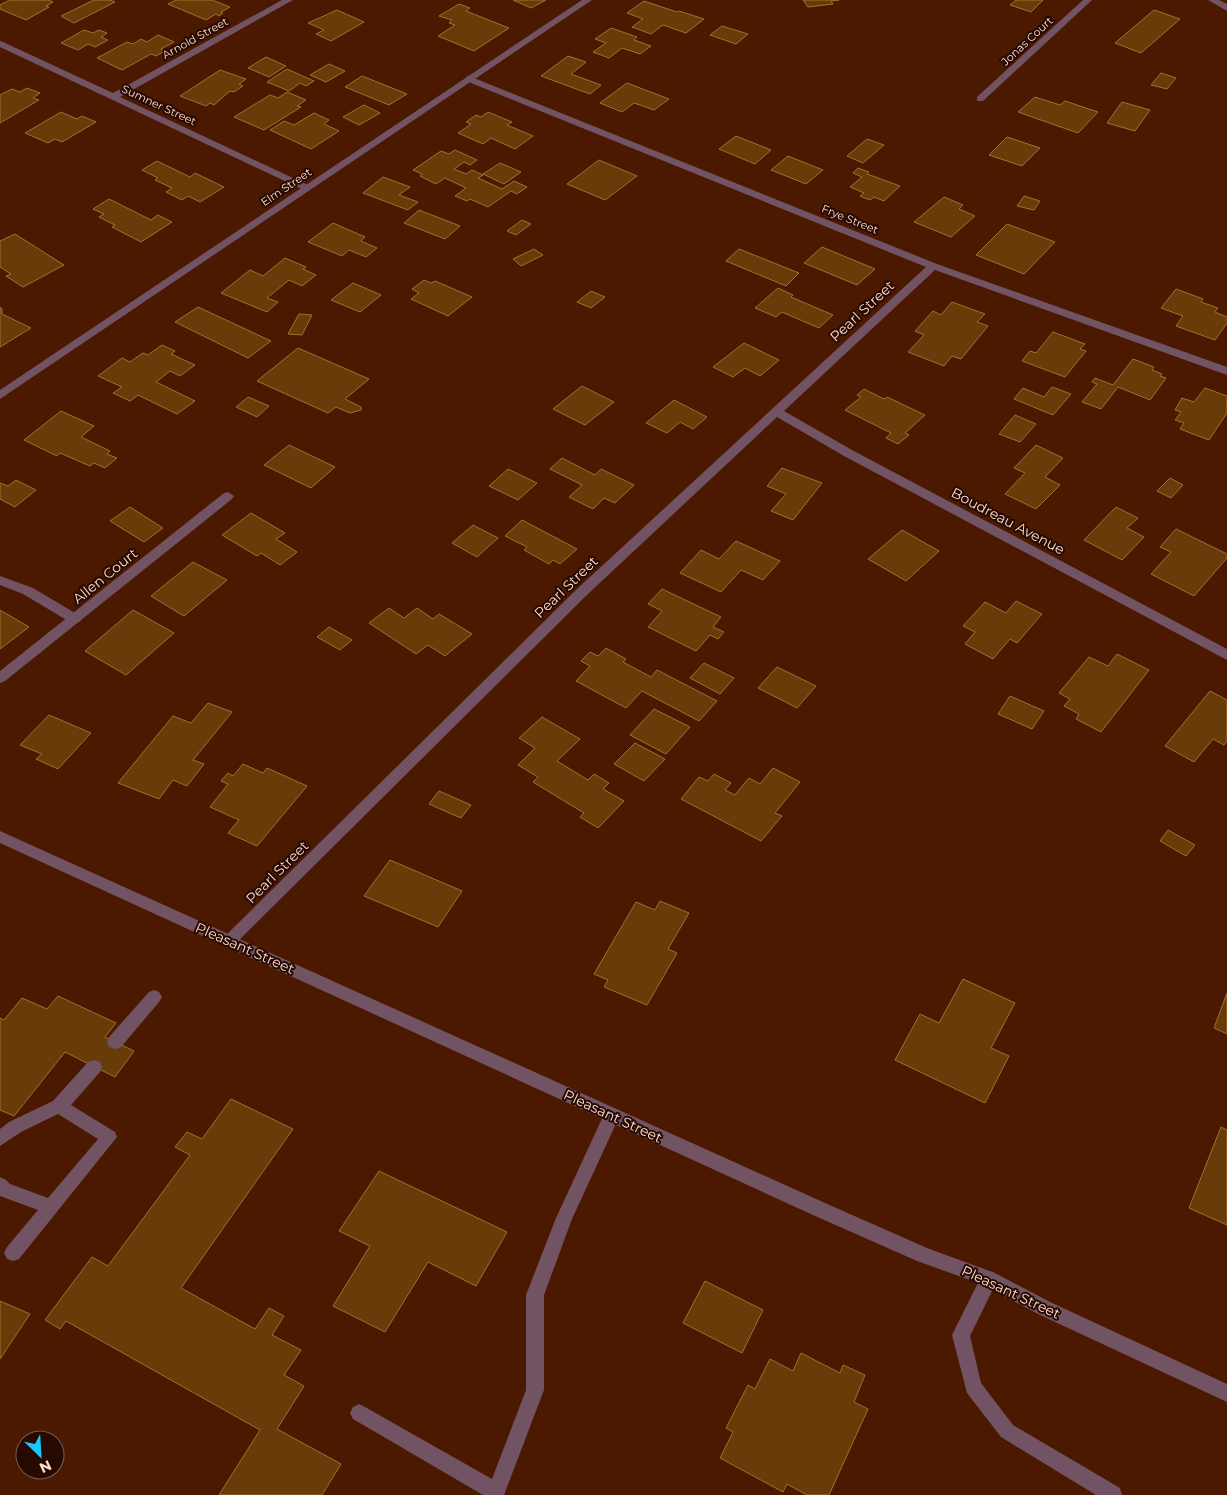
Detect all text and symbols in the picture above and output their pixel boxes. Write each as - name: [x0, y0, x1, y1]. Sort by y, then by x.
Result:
- street label: Jonas Court: [998, 13, 1056, 69]
- street label: Arnold Street: [160, 14, 231, 62]
- street label: Sumner Street: [120, 82, 199, 129]
- street label: Elm Street: [258, 165, 314, 209]
- street label: Frye Street: [820, 201, 881, 237]
- street label: Pearl Street: [826, 276, 898, 345]
- street label: Boudreau Avenue: [948, 483, 1068, 559]
- street label: Allen Court: [69, 544, 141, 608]
- street label: Pearl Street: [530, 552, 602, 622]
- street label: Pearl Street: [242, 837, 312, 907]
- street label: Pleasant Street: [193, 918, 298, 978]
- street label: Pleasant Street: [561, 1085, 665, 1147]
- street label: Pleasant Street: [959, 1261, 1063, 1323]
- north arrow: [15, 1430, 65, 1480]
- text: N: [37, 1456, 54, 1477]

